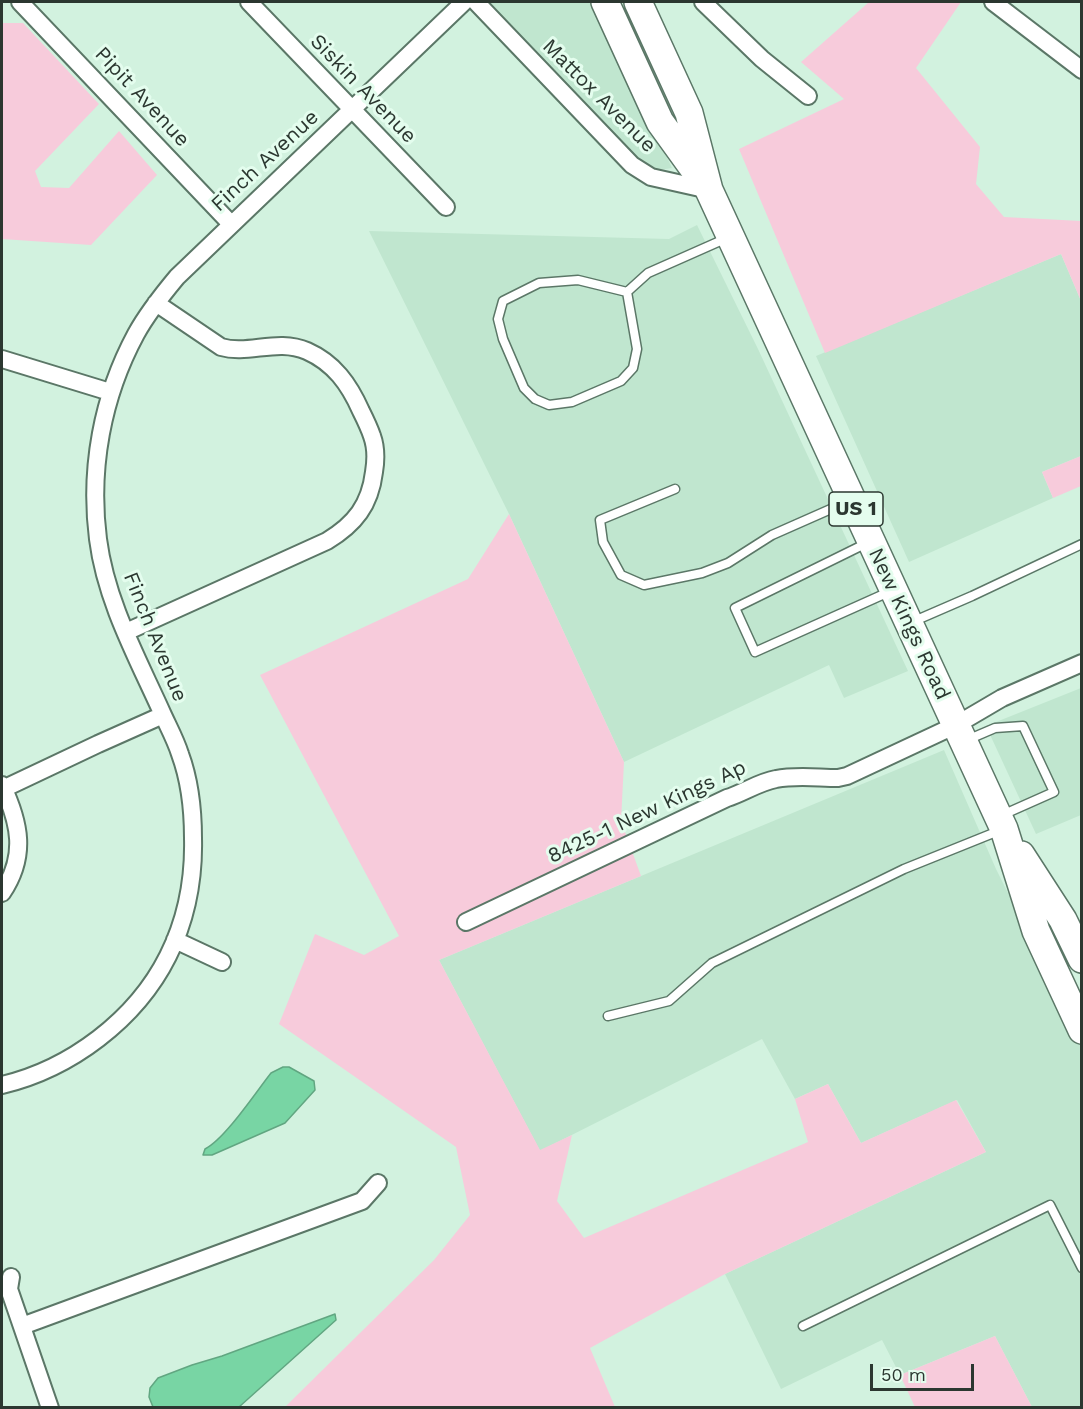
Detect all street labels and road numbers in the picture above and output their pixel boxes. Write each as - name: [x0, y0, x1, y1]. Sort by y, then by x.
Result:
- street label: Siskin Avenue: [305, 29, 421, 149]
- street label: Mattox Avenue: [537, 34, 661, 158]
- street label: Pipit Avenue: [89, 42, 195, 152]
- street label: Finch Avenue: [206, 105, 324, 217]
- road number: US 1: [829, 492, 883, 526]
- street label: New Kings Road: [863, 544, 955, 704]
- street label: Finch Avenue: [118, 568, 192, 706]
- street label: 8425-1 New Kings Ap: [544, 755, 750, 869]

